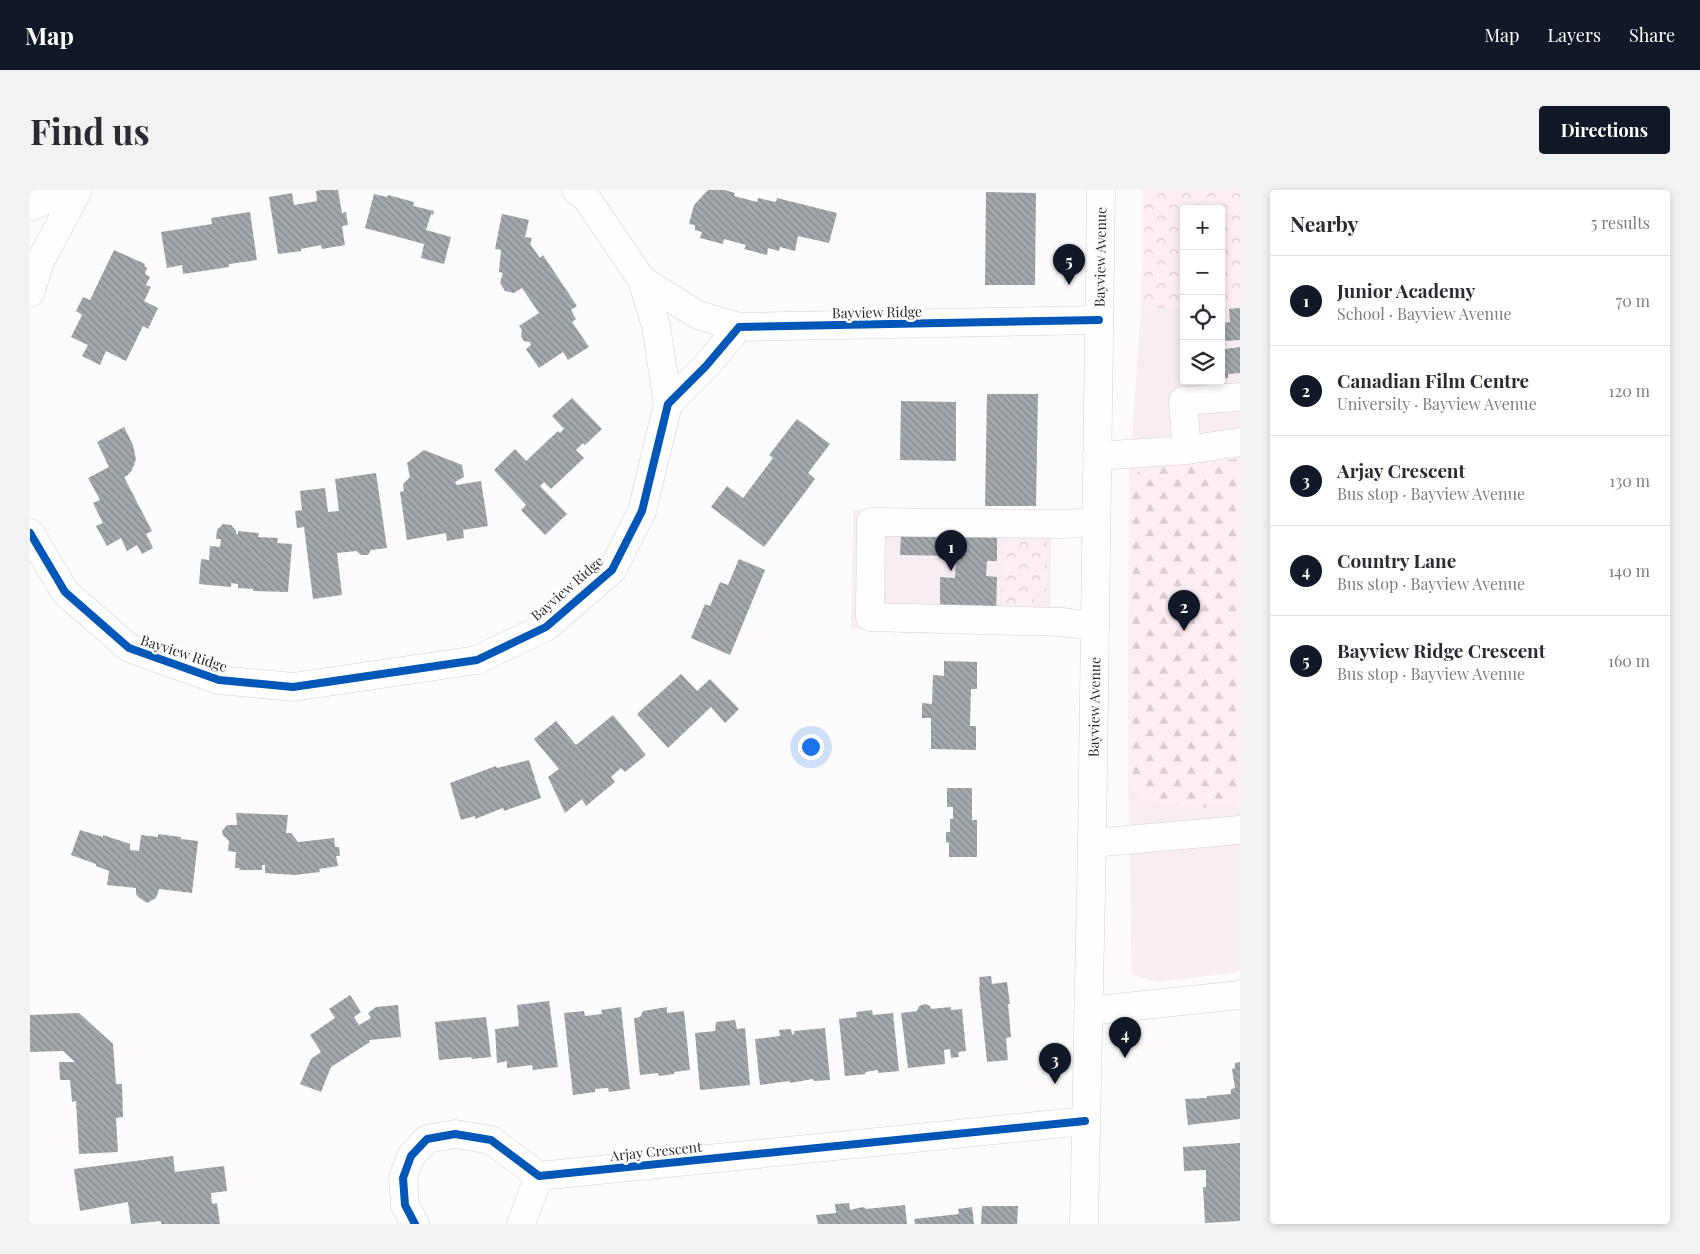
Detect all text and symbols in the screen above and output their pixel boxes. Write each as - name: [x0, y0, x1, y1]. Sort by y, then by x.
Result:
- text: Map: [25, 19, 74, 51]
- text: Map: [1484, 23, 1519, 47]
- text: Layers: [1547, 23, 1601, 47]
- text: Share: [1629, 23, 1675, 47]
- button: Directions: [1539, 106, 1670, 154]
- text: Find us: [30, 107, 150, 154]
- map controls: [1180, 205, 1225, 385]
- button: +: [1180, 205, 1225, 250]
- street label: Bayview Avenue: [1090, 207, 1110, 307]
- text: Nearby: [1290, 209, 1359, 237]
- text: 5 results: [1591, 212, 1650, 233]
- pin: 5: [1053, 244, 1085, 285]
- button: −: [1180, 250, 1225, 295]
- text: Junior Academy: [1337, 277, 1475, 303]
- text: 1: [1303, 290, 1309, 311]
- text: 70 m: [1616, 290, 1650, 311]
- button: locate: [1180, 295, 1225, 340]
- street label: Bayview Ridge: [832, 302, 922, 322]
- text: School · Bayview Avenue: [1337, 303, 1512, 324]
- button: layers: [1180, 340, 1225, 385]
- text: Canadian Film Centre: [1337, 367, 1529, 393]
- text: 2: [1302, 380, 1310, 401]
- text: 120 m: [1609, 380, 1650, 401]
- text: University · Bayview Avenue: [1337, 393, 1537, 414]
- text: Arjay Crescent: [1337, 457, 1465, 483]
- text: 3: [1302, 470, 1310, 491]
- text: 130 m: [1609, 470, 1650, 491]
- text: Bus stop · Bayview Avenue: [1337, 483, 1525, 504]
- pin: 1: [935, 530, 967, 571]
- text: Country Lane: [1337, 547, 1456, 573]
- street label: Bayview Ridge: [527, 551, 607, 625]
- text: 4: [1302, 560, 1310, 581]
- text: 140 m: [1608, 560, 1650, 581]
- text: Bus stop · Bayview Avenue: [1337, 573, 1525, 594]
- pin: 2: [1168, 590, 1200, 631]
- street label: Bayview Ridge: [138, 630, 230, 676]
- text: Bayview Ridge Crescent: [1337, 637, 1545, 663]
- text: 5: [1302, 650, 1310, 671]
- text: 160 m: [1608, 650, 1650, 671]
- street label: Bayview Avenue: [1084, 657, 1104, 757]
- text: Bus stop · Bayview Avenue: [1337, 663, 1525, 684]
- your location: [798, 734, 824, 760]
- pin: 4: [1109, 1017, 1141, 1058]
- pin: 3: [1039, 1043, 1071, 1084]
- street label: Arjay Crescent: [608, 1137, 704, 1165]

